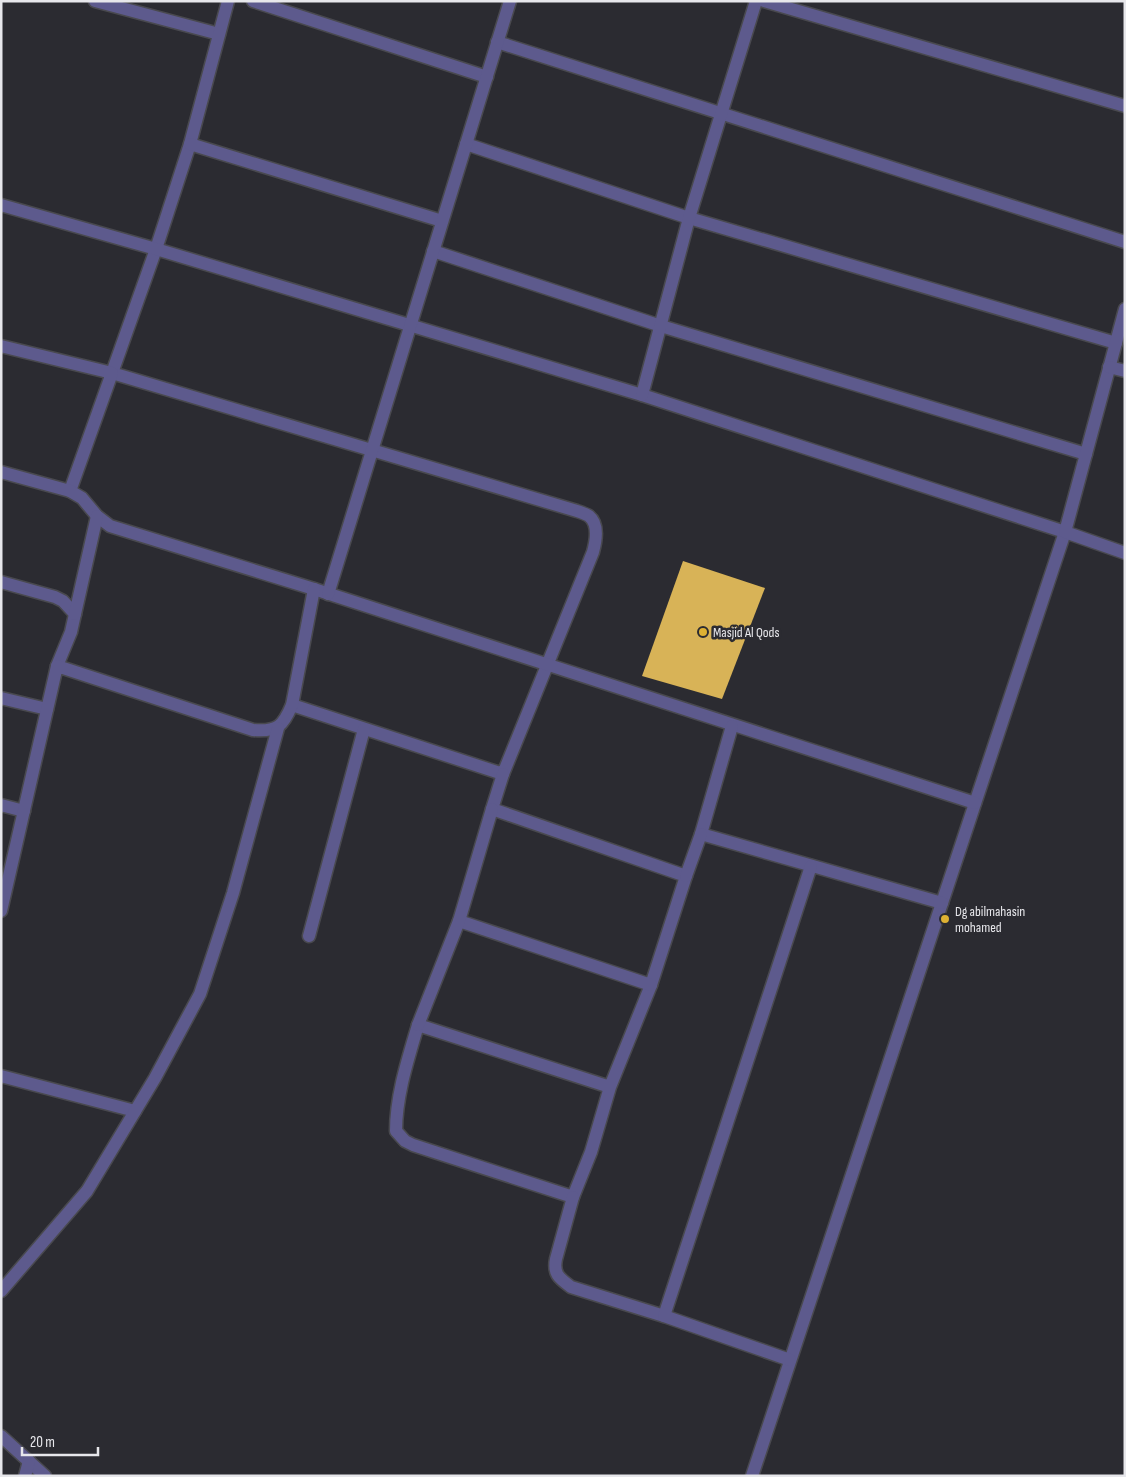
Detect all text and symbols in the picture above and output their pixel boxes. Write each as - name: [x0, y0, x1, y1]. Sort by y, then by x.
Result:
- place label: Masjid Al Qods: [713, 624, 780, 641]
- marker: Masjid Al Qods: [697, 626, 709, 638]
- place label: Dg abilmahasin mohamed: [955, 903, 1025, 936]
- marker: Dg abilmahasin mohamed: [939, 913, 951, 925]
- scale bar: [22, 1424, 99, 1456]
- text: 20 m: [30, 1433, 55, 1452]

